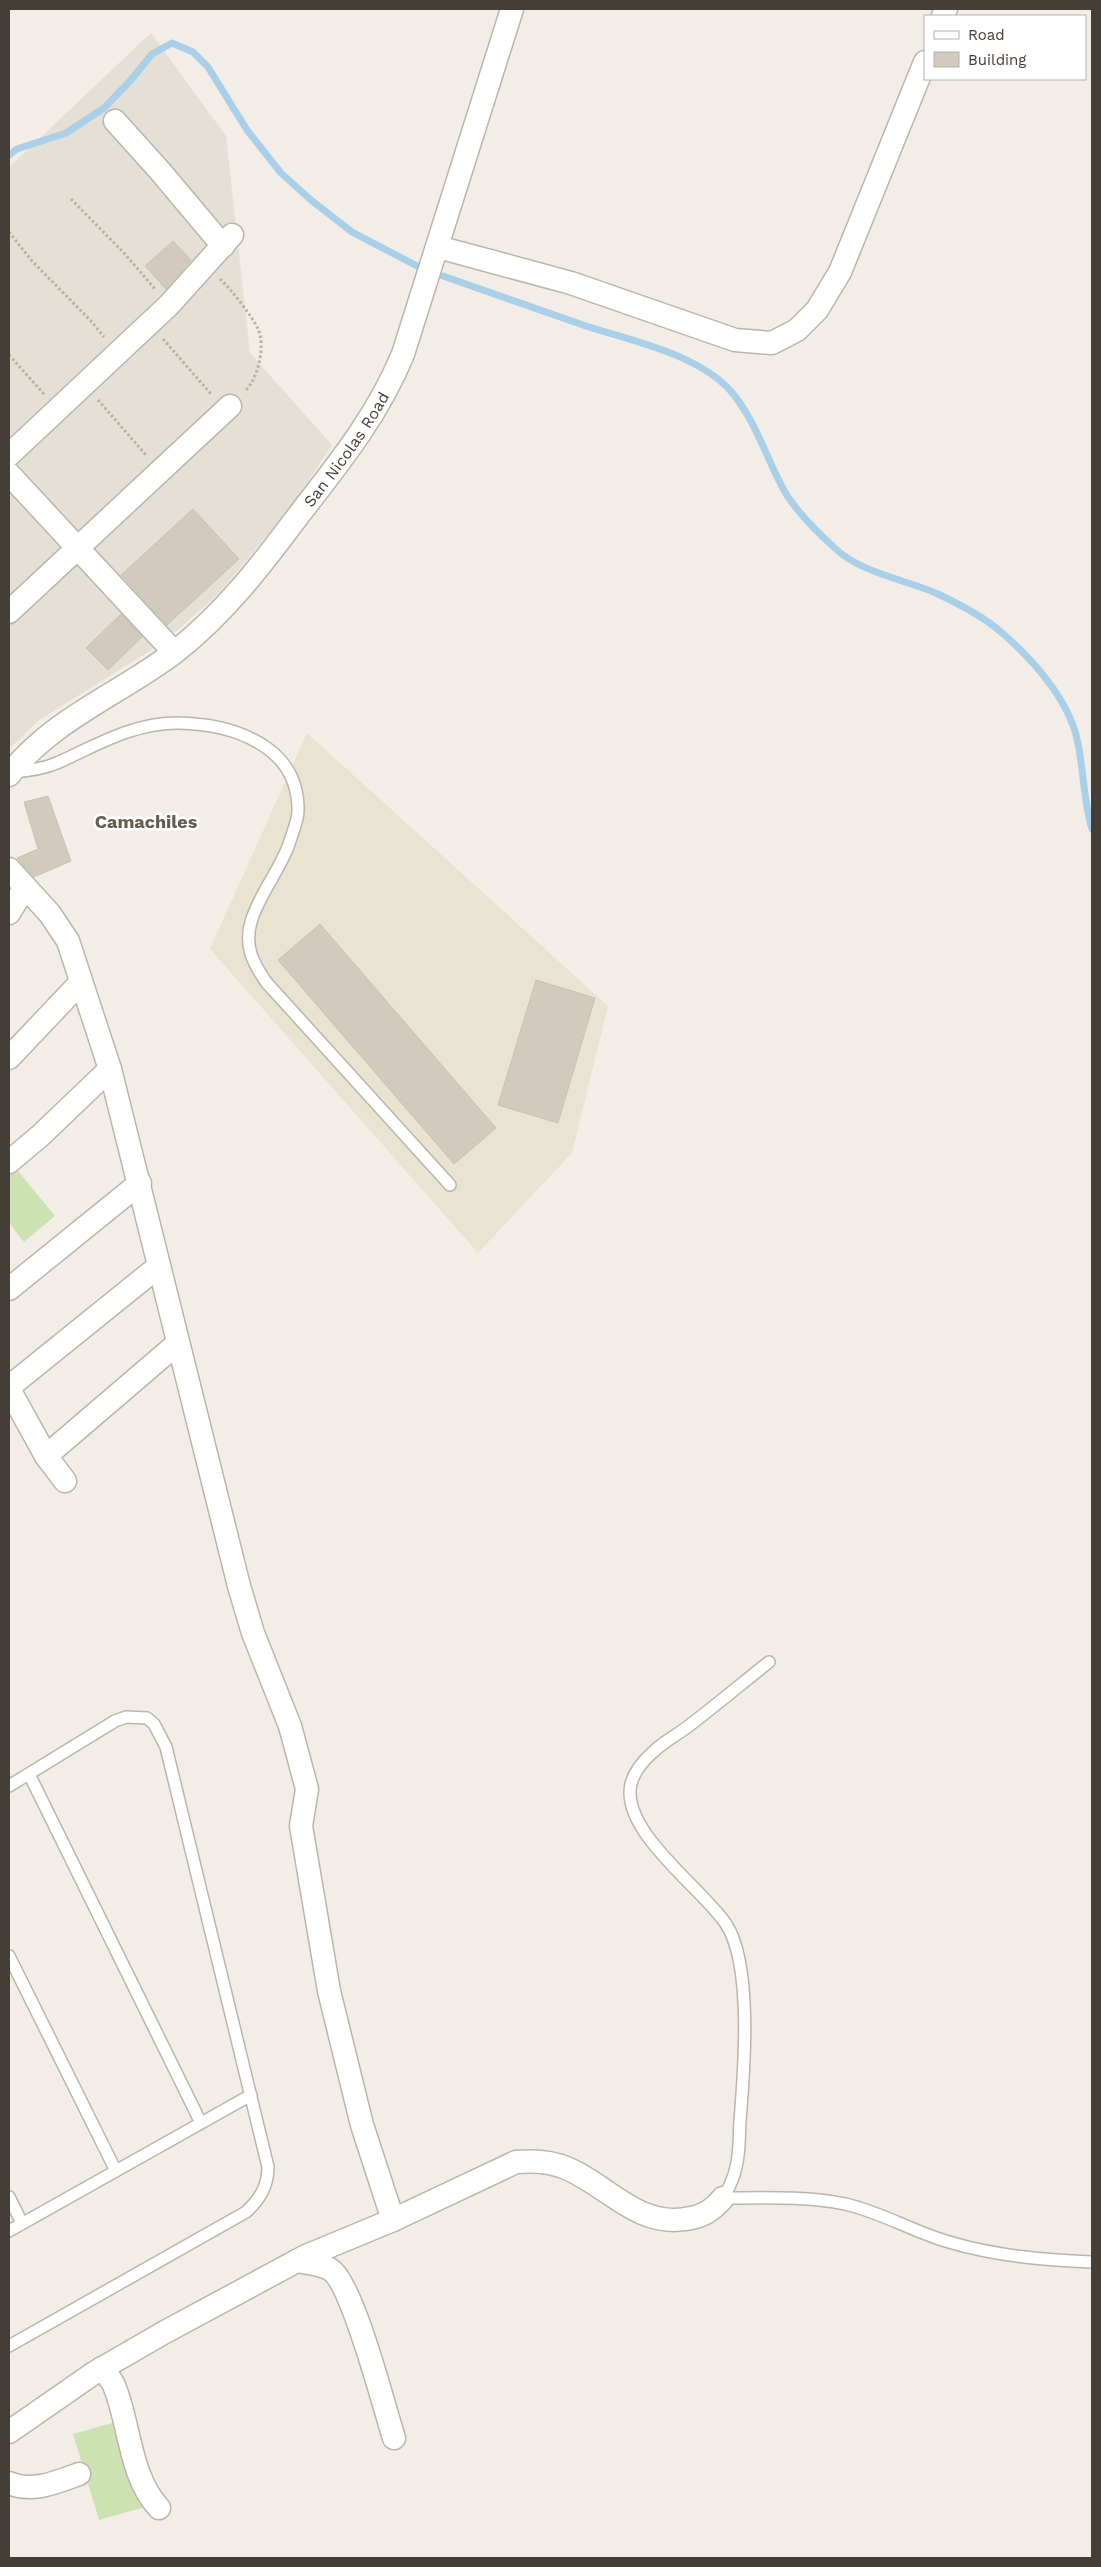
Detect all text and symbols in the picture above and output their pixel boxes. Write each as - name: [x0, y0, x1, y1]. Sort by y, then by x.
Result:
- legend: [924, 15, 1086, 80]
- text: Road: [968, 26, 1005, 44]
- text: Building: [968, 51, 1026, 69]
- street label: San Nicolas Road: [300, 389, 393, 511]
- district label: Camachiles: [95, 811, 198, 832]

